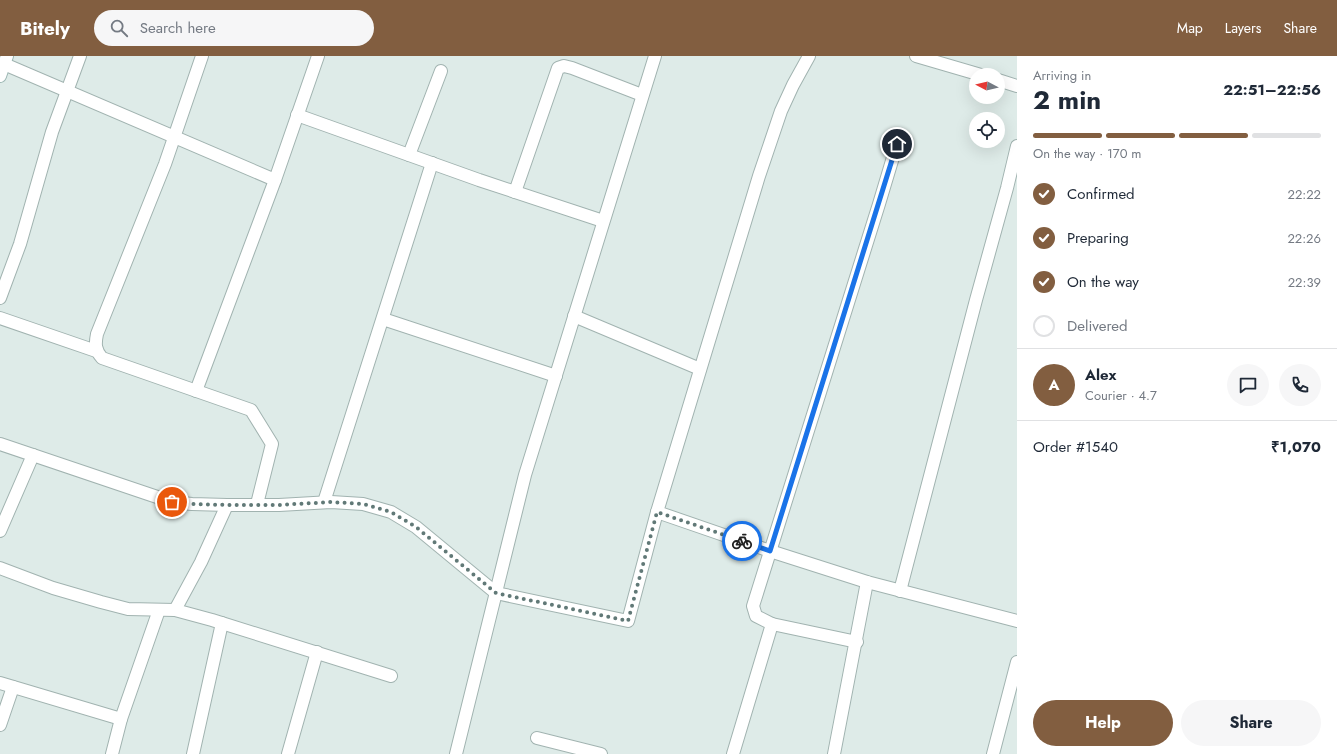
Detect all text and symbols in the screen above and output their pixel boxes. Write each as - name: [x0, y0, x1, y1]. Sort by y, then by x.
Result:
- search box: [94, 10, 374, 46]
- text: Bitely: [20, 15, 70, 42]
- icon: search: [108, 17, 130, 39]
- text: Search here: [140, 17, 216, 39]
- text: Map: [1177, 18, 1203, 38]
- text: Layers: [1225, 18, 1261, 38]
- text: Share: [1283, 18, 1317, 38]
- text: Arriving in: [1033, 66, 1091, 85]
- north arrow: [969, 68, 1005, 104]
- map controls: [969, 68, 1005, 148]
- text: 22:51–22:56: [1223, 79, 1321, 101]
- text: 2 min: [1033, 81, 1101, 119]
- button: locate: [969, 112, 1005, 148]
- pin: [880, 127, 914, 161]
- icon: home: [886, 133, 908, 155]
- text: On the way · 170 m: [1033, 144, 1142, 163]
- icon: check: [1033, 183, 1055, 205]
- text: Confirmed: [1067, 183, 1135, 205]
- text: 22:22: [1288, 185, 1321, 204]
- icon: check: [1033, 227, 1055, 249]
- text: Preparing: [1067, 227, 1129, 249]
- text: 22:26: [1287, 229, 1321, 248]
- icon: check: [1033, 271, 1055, 293]
- text: On the way: [1067, 271, 1139, 293]
- text: 22:39: [1288, 273, 1321, 292]
- text: Delivered: [1067, 315, 1128, 337]
- text: Alex: [1085, 364, 1116, 386]
- button: chat: [1227, 364, 1269, 406]
- button: phone: [1279, 364, 1321, 406]
- text: A: [1048, 374, 1060, 396]
- text: Courier · 4.7: [1085, 386, 1157, 405]
- text: Order #1540: [1033, 436, 1118, 458]
- text: ₹1,070: [1271, 436, 1321, 458]
- pin: [155, 485, 189, 519]
- icon: bag: [161, 491, 183, 513]
- courier: [722, 521, 762, 561]
- icon: bike: [731, 530, 753, 552]
- button: Help: [1033, 700, 1173, 746]
- button: Share: [1181, 700, 1321, 746]

